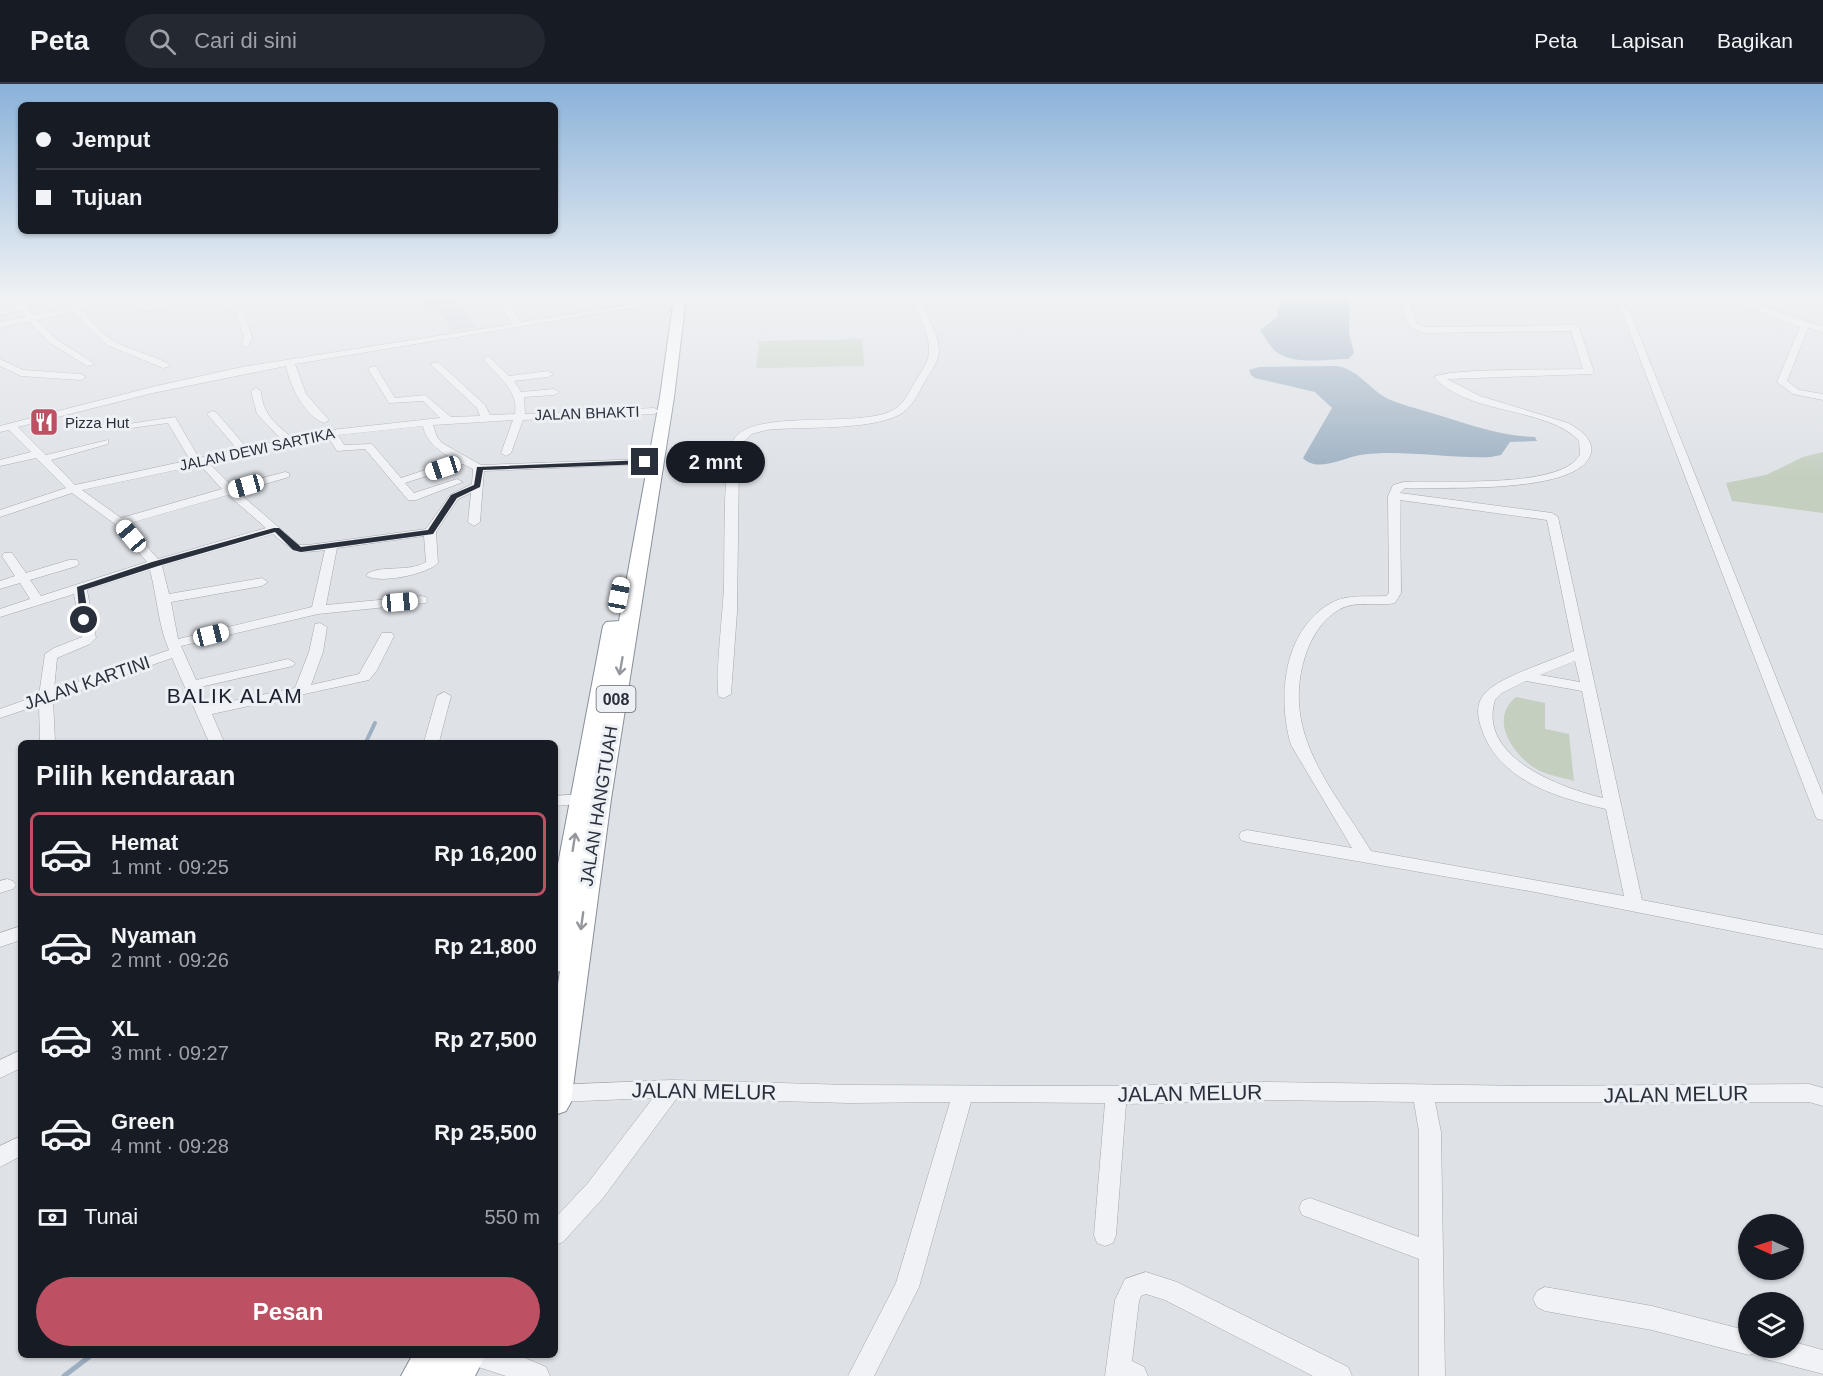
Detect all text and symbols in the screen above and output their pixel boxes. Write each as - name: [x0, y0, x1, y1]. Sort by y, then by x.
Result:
- search box: [125, 14, 545, 68]
- text: Peta: [30, 25, 89, 56]
- icon: search: [146, 25, 179, 58]
- text: Cari di sini: [194, 28, 297, 53]
- text: Peta: [1534, 29, 1578, 52]
- text: Lapisan: [1611, 29, 1684, 52]
- text: Bagikan: [1717, 29, 1793, 52]
- text: Jemput: [72, 127, 150, 152]
- text: Tujuan: [72, 185, 142, 210]
- street label: JALAN BHAKTI: [534, 403, 640, 423]
- restaurant icon: Pizza Hut: [28, 406, 60, 438]
- place label: Pizza Hut: [65, 414, 130, 431]
- street label: JALAN DEWI SARTIKA: [178, 424, 336, 474]
- callout: 2 mnt: [666, 441, 765, 483]
- route end: [631, 448, 658, 475]
- text: 2 mnt: [689, 451, 742, 473]
- car: [423, 454, 463, 482]
- car: [226, 472, 266, 500]
- car: [113, 516, 149, 556]
- car: [607, 576, 631, 614]
- car: [381, 591, 419, 613]
- route start: [70, 606, 97, 633]
- car: [191, 622, 231, 648]
- street label: JALAN KARTINI: [21, 652, 153, 714]
- one-way arrow: [616, 655, 627, 675]
- district label: BALIK ALAM: [167, 684, 303, 707]
- road number: 008: [596, 686, 636, 712]
- street label: JALAN HANGTUAH: [576, 724, 622, 888]
- text: Pilih kendaraan: [36, 761, 236, 791]
- icon: car: [39, 827, 93, 881]
- text: Hemat: [111, 830, 178, 855]
- one-way arrow: [569, 832, 580, 852]
- text: Rp 16,200: [434, 841, 537, 866]
- text: 1 mnt · 09:25: [111, 856, 229, 878]
- one-way arrow: [576, 910, 587, 930]
- icon: car: [39, 920, 93, 974]
- text: Nyaman: [111, 923, 197, 948]
- text: Rp 21,800: [434, 934, 537, 959]
- text: 2 mnt · 09:26: [111, 949, 229, 971]
- icon: car: [39, 1013, 93, 1067]
- text: XL: [111, 1016, 139, 1041]
- text: Rp 27,500: [434, 1027, 537, 1052]
- text: 3 mnt · 09:27: [111, 1042, 229, 1064]
- street label: JALAN MELUR: [631, 1078, 777, 1104]
- street label: JALAN MELUR: [1117, 1080, 1263, 1106]
- street label: JALAN MELUR: [1603, 1081, 1749, 1107]
- icon: car: [39, 1106, 93, 1160]
- text: Green: [111, 1109, 175, 1134]
- text: Rp 25,500: [434, 1120, 537, 1145]
- text: 4 mnt · 09:28: [111, 1135, 229, 1157]
- icon: cash: [36, 1201, 69, 1234]
- text: Tunai: [84, 1204, 138, 1229]
- text: 550 m: [484, 1206, 540, 1228]
- north arrow: [1738, 1214, 1804, 1280]
- map controls: [1738, 1214, 1804, 1358]
- button: Pesan: [36, 1277, 540, 1346]
- button: layers: [1738, 1292, 1804, 1358]

